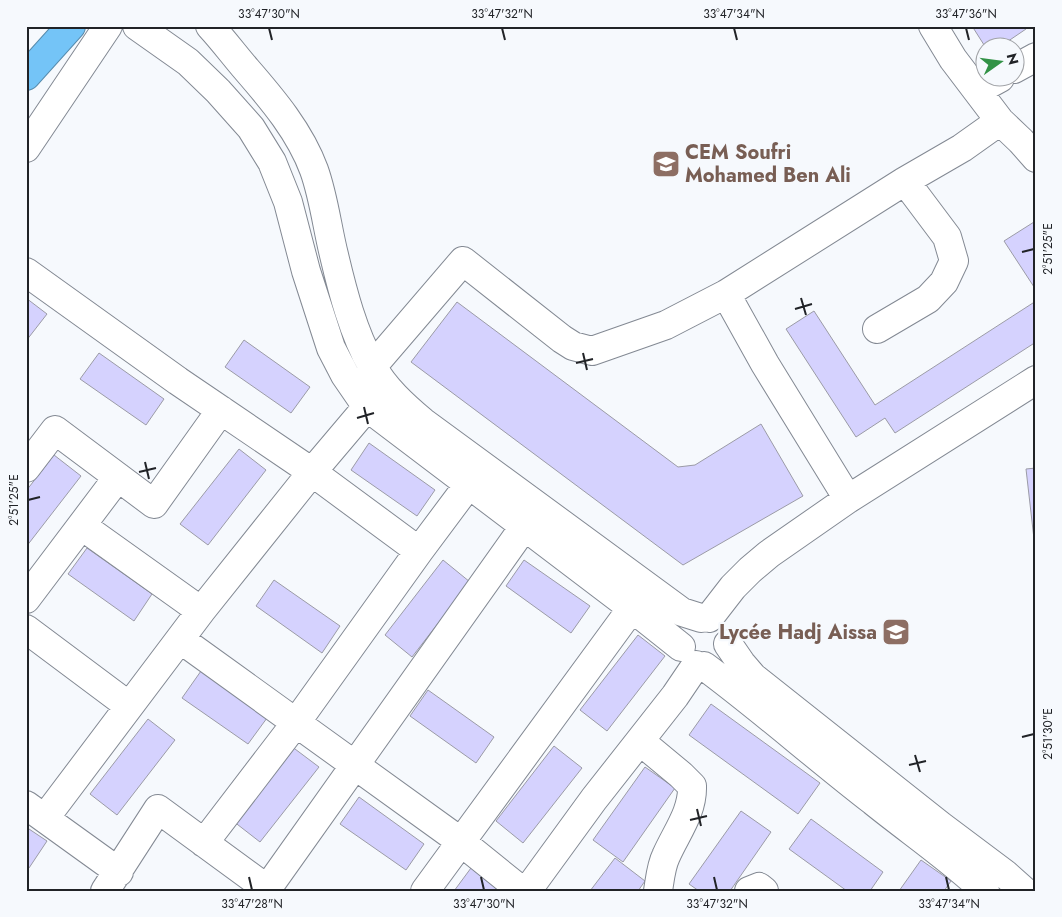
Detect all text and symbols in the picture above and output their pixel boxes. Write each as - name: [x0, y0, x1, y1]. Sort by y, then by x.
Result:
- text: 33°47'30"N: [238, 5, 300, 23]
- text: 33°47'32"N: [471, 5, 533, 23]
- text: 33°47'34"N: [703, 5, 765, 23]
- text: 33°47'36"N: [935, 5, 997, 23]
- north arrow: [974, 38, 1024, 88]
- text: N: [1002, 51, 1024, 67]
- place label: CEM Soufri Mohamed Ben Ali: [685, 138, 851, 190]
- school or university icon: CEM Soufri Mohamed Ben Ali: [651, 149, 681, 179]
- text: 2°51'25"E: [1039, 223, 1057, 275]
- text: 2°51'25"E: [5, 474, 23, 526]
- school or university icon: Lycée Hadj Aissa: [881, 617, 911, 647]
- place label: Lycée Hadj Aissa: [719, 618, 877, 647]
- text: 2°51'30"E: [1039, 708, 1057, 760]
- text: 33°47'28"N: [221, 895, 283, 913]
- text: 33°47'30"N: [453, 895, 515, 913]
- text: 33°47'32"N: [686, 895, 748, 913]
- text: 33°47'34"N: [918, 895, 980, 913]

